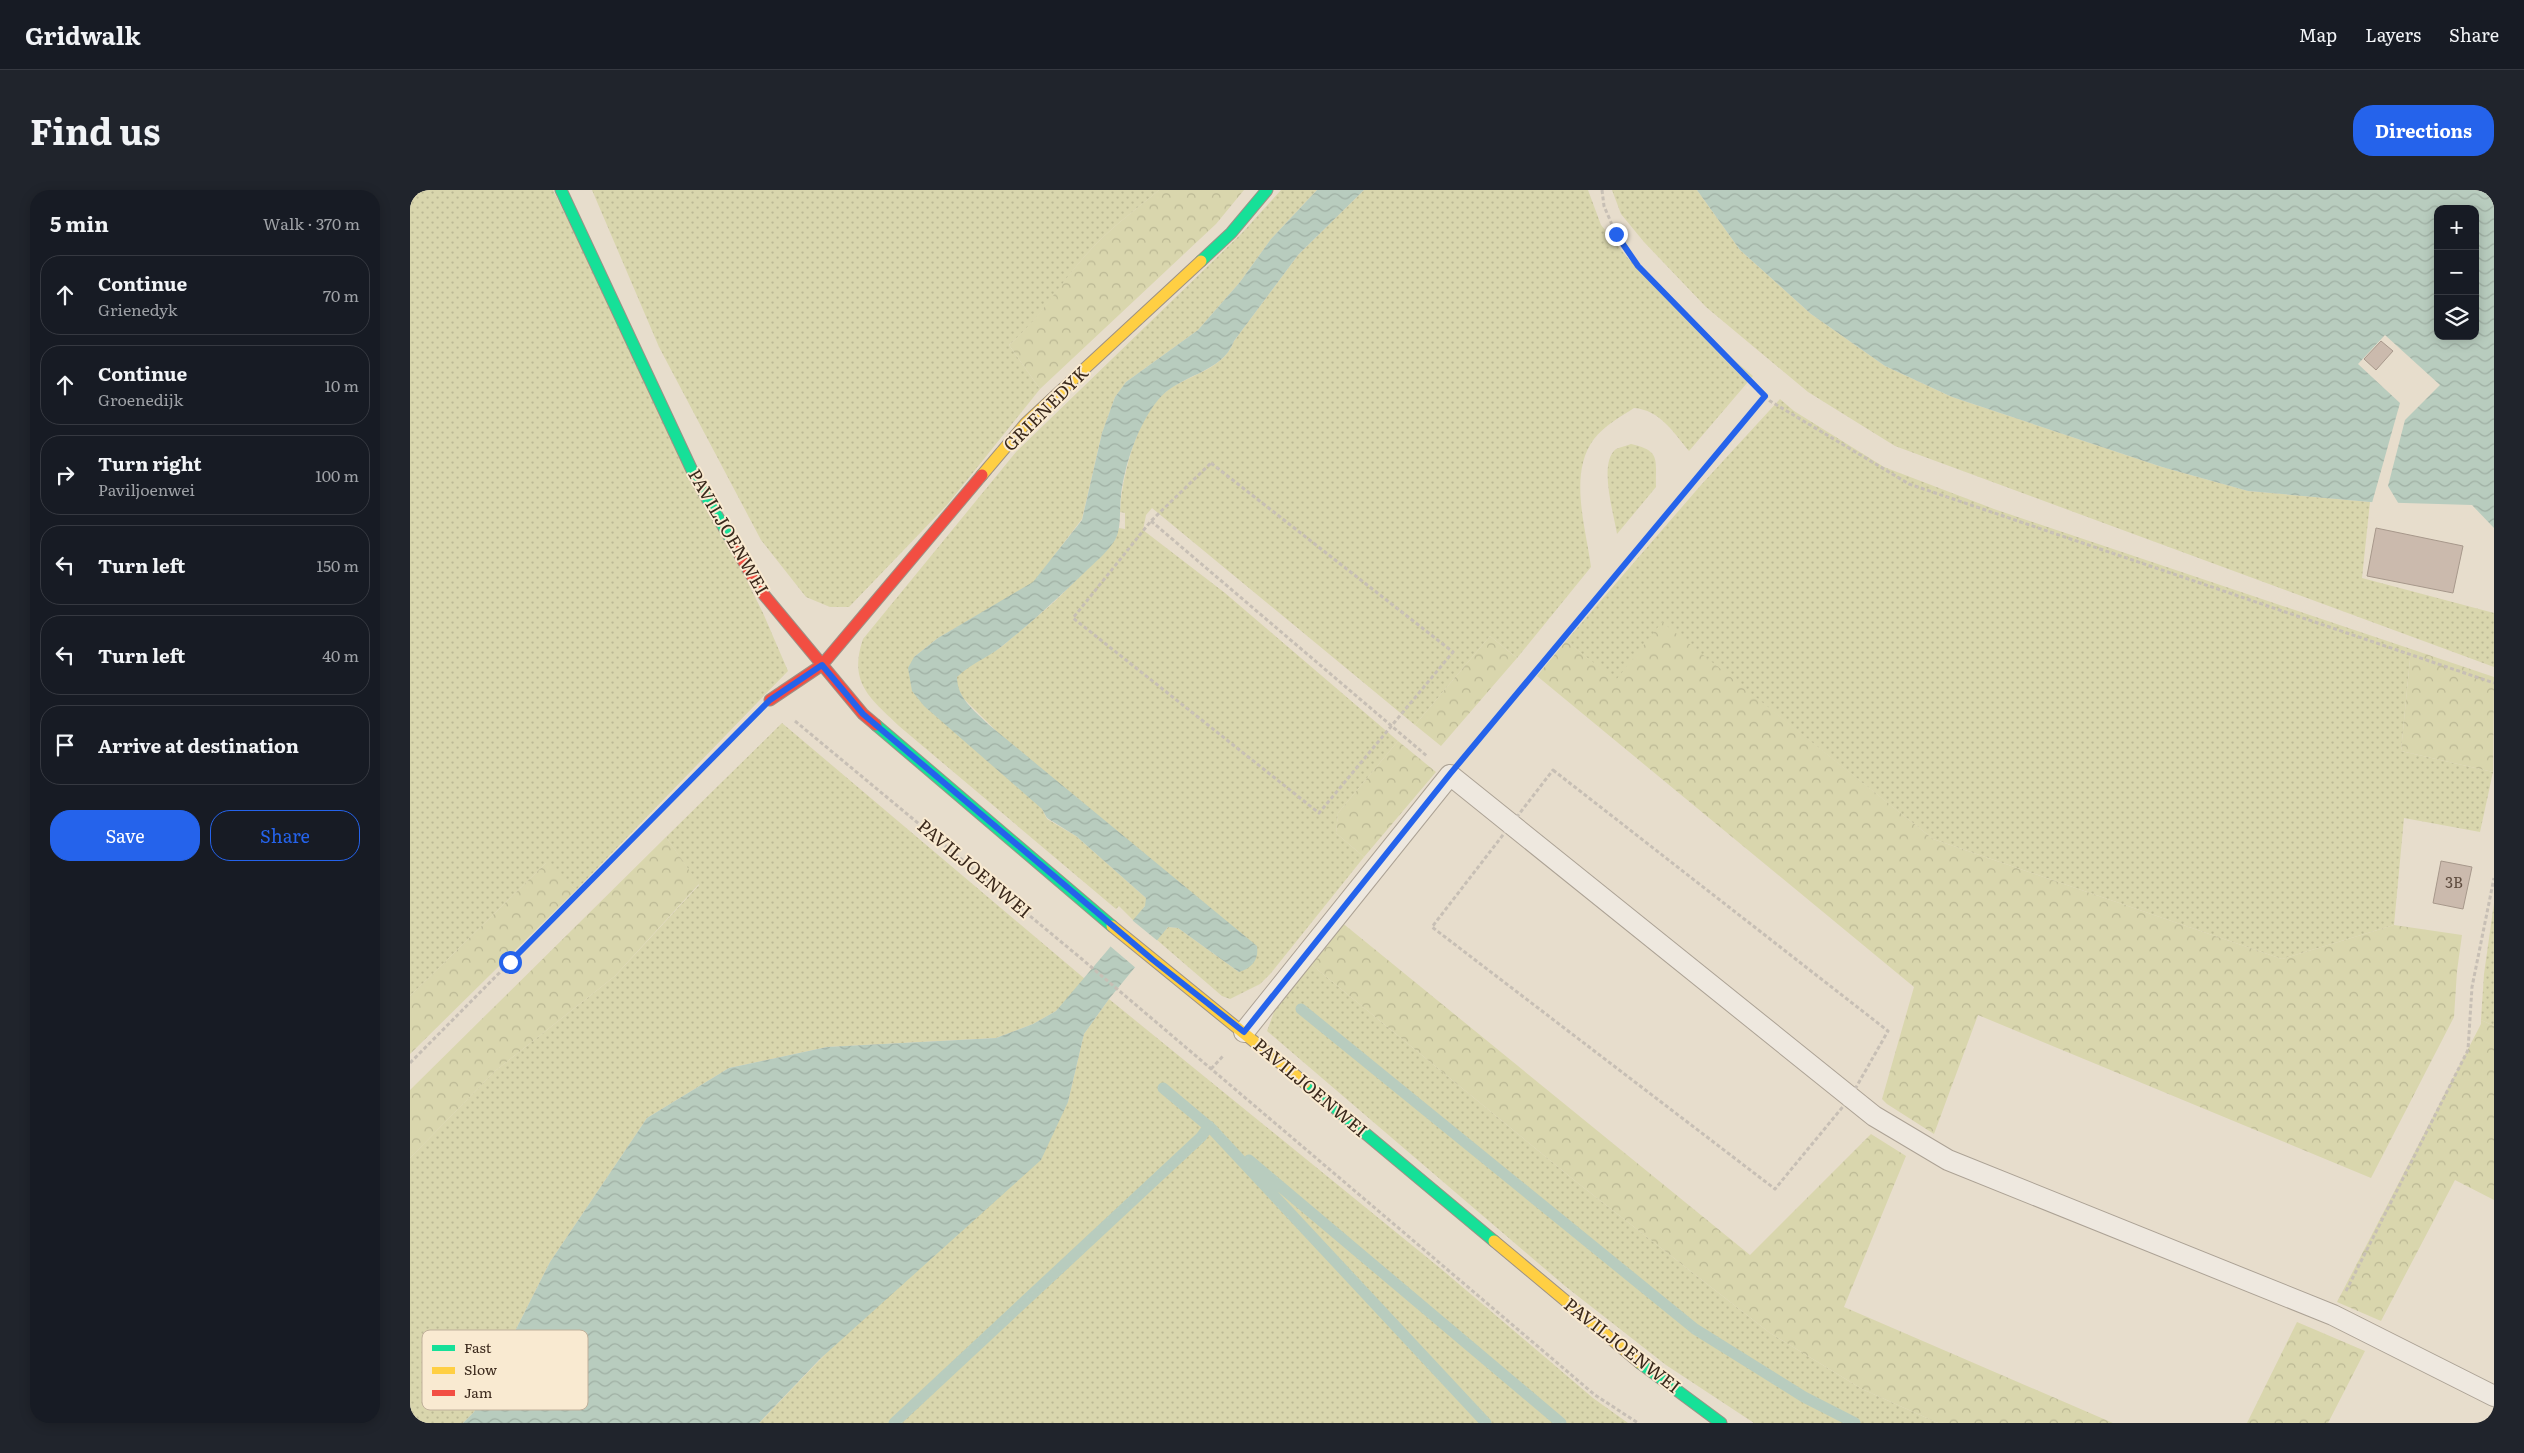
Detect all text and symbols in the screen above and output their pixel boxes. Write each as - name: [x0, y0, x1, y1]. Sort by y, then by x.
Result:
- text: Gridwalk: [25, 17, 141, 52]
- text: Map: [2299, 21, 2337, 48]
- text: Layers: [2365, 21, 2421, 48]
- text: Share: [2449, 21, 2499, 48]
- text: Find us: [30, 104, 160, 156]
- button: Directions: [2353, 105, 2494, 156]
- map controls: [2434, 205, 2479, 340]
- button: +: [2434, 205, 2479, 250]
- text: 5 min: [50, 207, 109, 238]
- text: Walk · 370 m: [263, 211, 360, 235]
- route end: [1605, 223, 1628, 246]
- button: −: [2434, 250, 2479, 295]
- text: Continue: [98, 269, 187, 297]
- icon: ahead: [51, 281, 79, 309]
- text: 70 m: [323, 283, 359, 307]
- button: layers: [2434, 295, 2479, 340]
- text: Grienedyk: [98, 297, 178, 321]
- text: Continue: [98, 359, 187, 387]
- street label: GRIENEDYK: [996, 359, 1094, 457]
- icon: ahead: [51, 371, 79, 399]
- text: 10 m: [325, 373, 359, 397]
- text: Groenedijk: [98, 387, 183, 411]
- text: Turn right: [98, 449, 202, 477]
- icon: right: [51, 461, 79, 489]
- text: 100 m: [315, 463, 359, 487]
- street label: PAVILJOENWEI: [682, 463, 776, 599]
- text: Paviljoenwei: [98, 477, 195, 501]
- icon: left: [51, 551, 79, 579]
- text: Turn left: [98, 551, 185, 579]
- text: 150 m: [316, 553, 359, 577]
- icon: left: [51, 641, 79, 669]
- text: Turn left: [98, 641, 185, 669]
- text: 40 m: [322, 643, 359, 667]
- icon: arrive: [51, 731, 79, 759]
- text: Arrive at destination: [98, 731, 299, 759]
- button: Save: [50, 810, 200, 861]
- button: Share: [210, 810, 360, 861]
- street label: PAVILJOENWEI: [912, 812, 1038, 924]
- house number: 3B: [2445, 870, 2463, 893]
- route start: [499, 951, 522, 974]
- street label: PAVILJOENWEI: [1248, 1031, 1374, 1143]
- street label: PAVILJOENWEI: [1559, 1291, 1687, 1399]
- legend: [422, 1330, 588, 1410]
- text: Fast: [464, 1337, 492, 1357]
- text: Slow: [464, 1359, 497, 1379]
- text: Jam: [464, 1382, 493, 1402]

